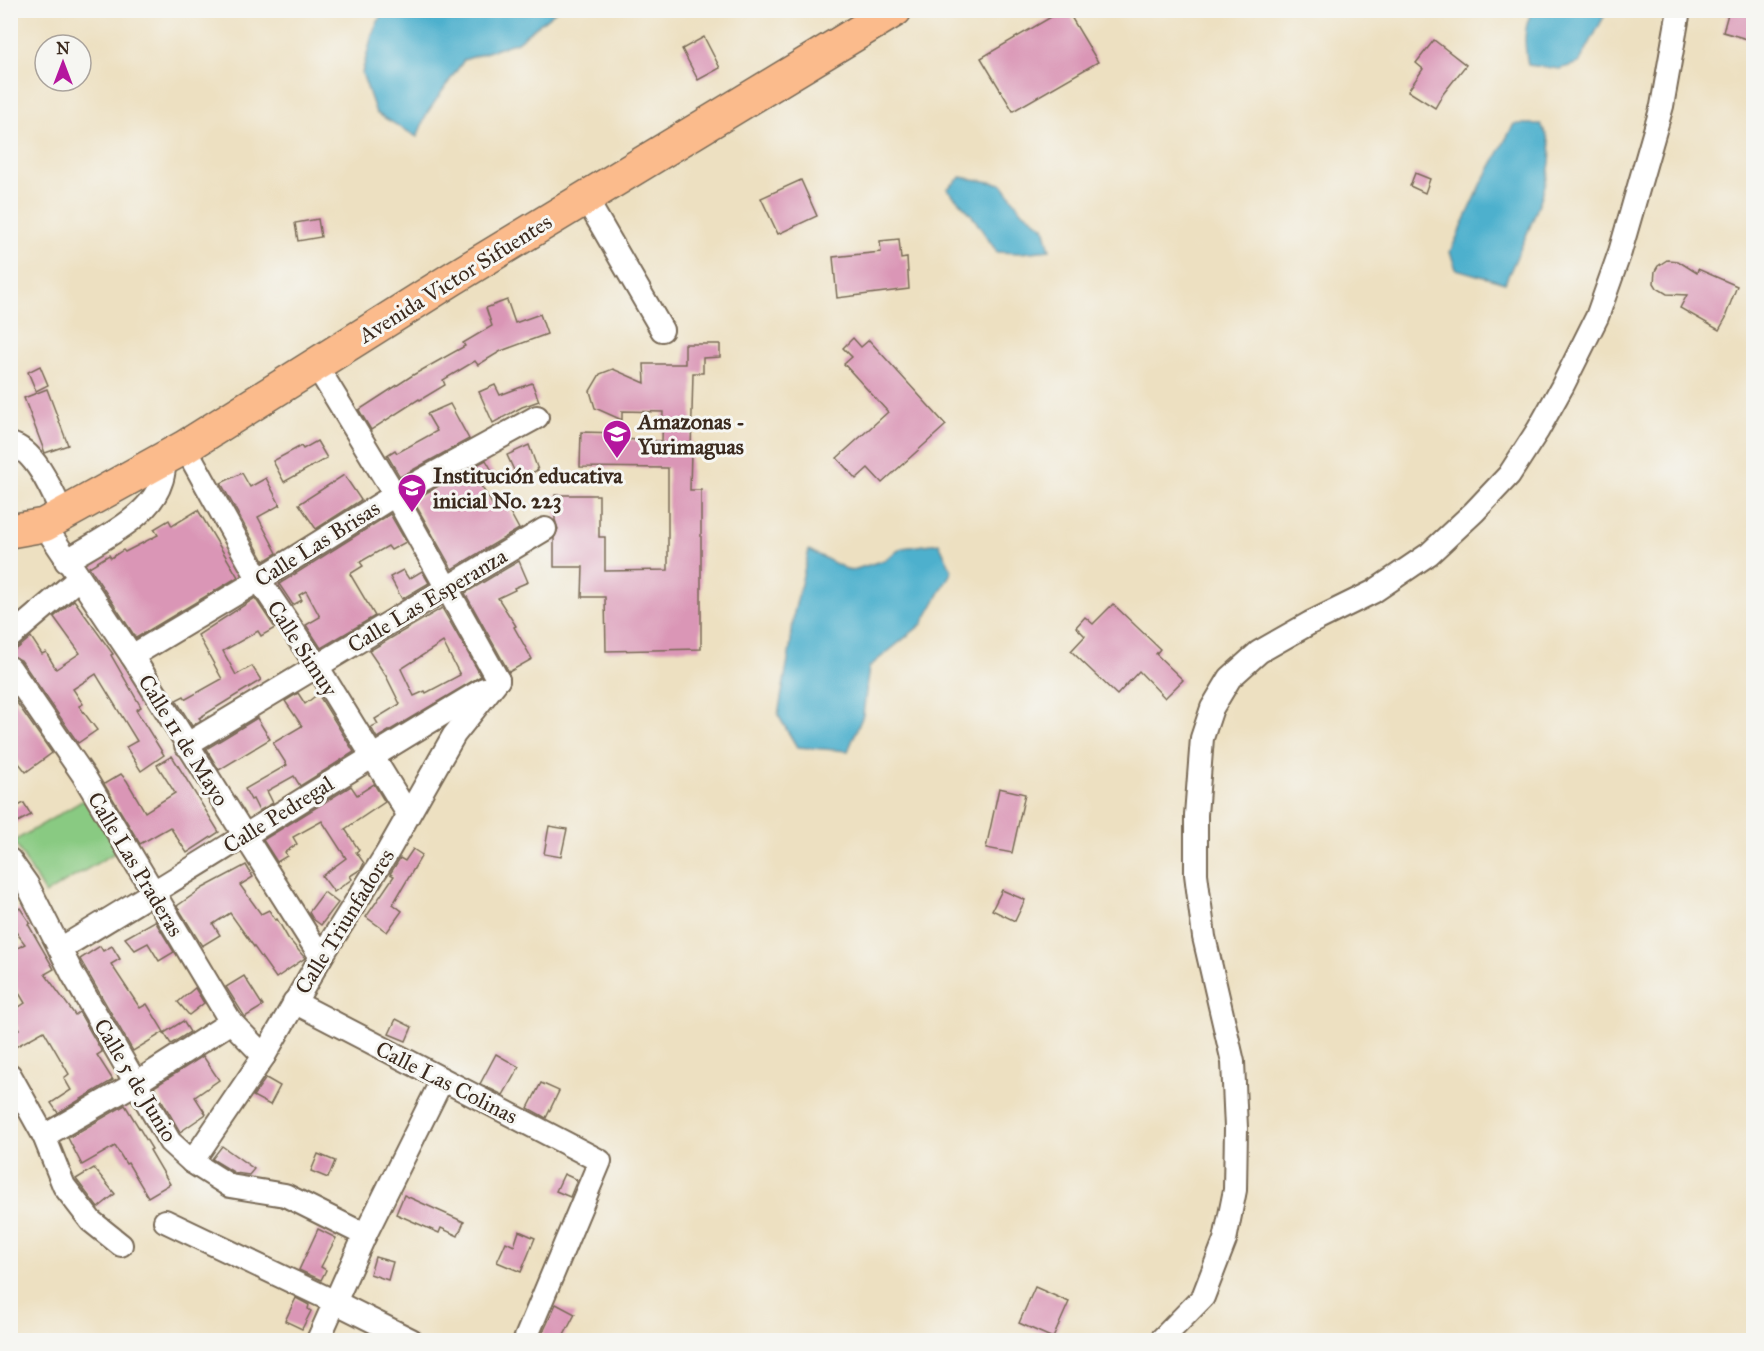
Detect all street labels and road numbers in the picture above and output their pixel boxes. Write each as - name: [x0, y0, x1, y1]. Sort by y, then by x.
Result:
- street label: Avenida Victor Sifuentes: [353, 208, 557, 349]
- street label: Calle Las Brisas: [250, 494, 385, 593]
- street label: Calle Las Esperanza: [343, 542, 512, 659]
- street label: Calle Simuy: [262, 595, 344, 702]
- street label: Calle 11 de Mayo: [132, 669, 235, 811]
- street label: Calle Pedregal: [218, 770, 338, 859]
- street label: Calle Las Praderas: [82, 787, 189, 942]
- street label: Calle Triunfadores: [289, 843, 400, 999]
- street label: Calle 5 de Junio: [88, 1014, 183, 1147]
- street label: Calle Las Colinas: [371, 1035, 522, 1130]

